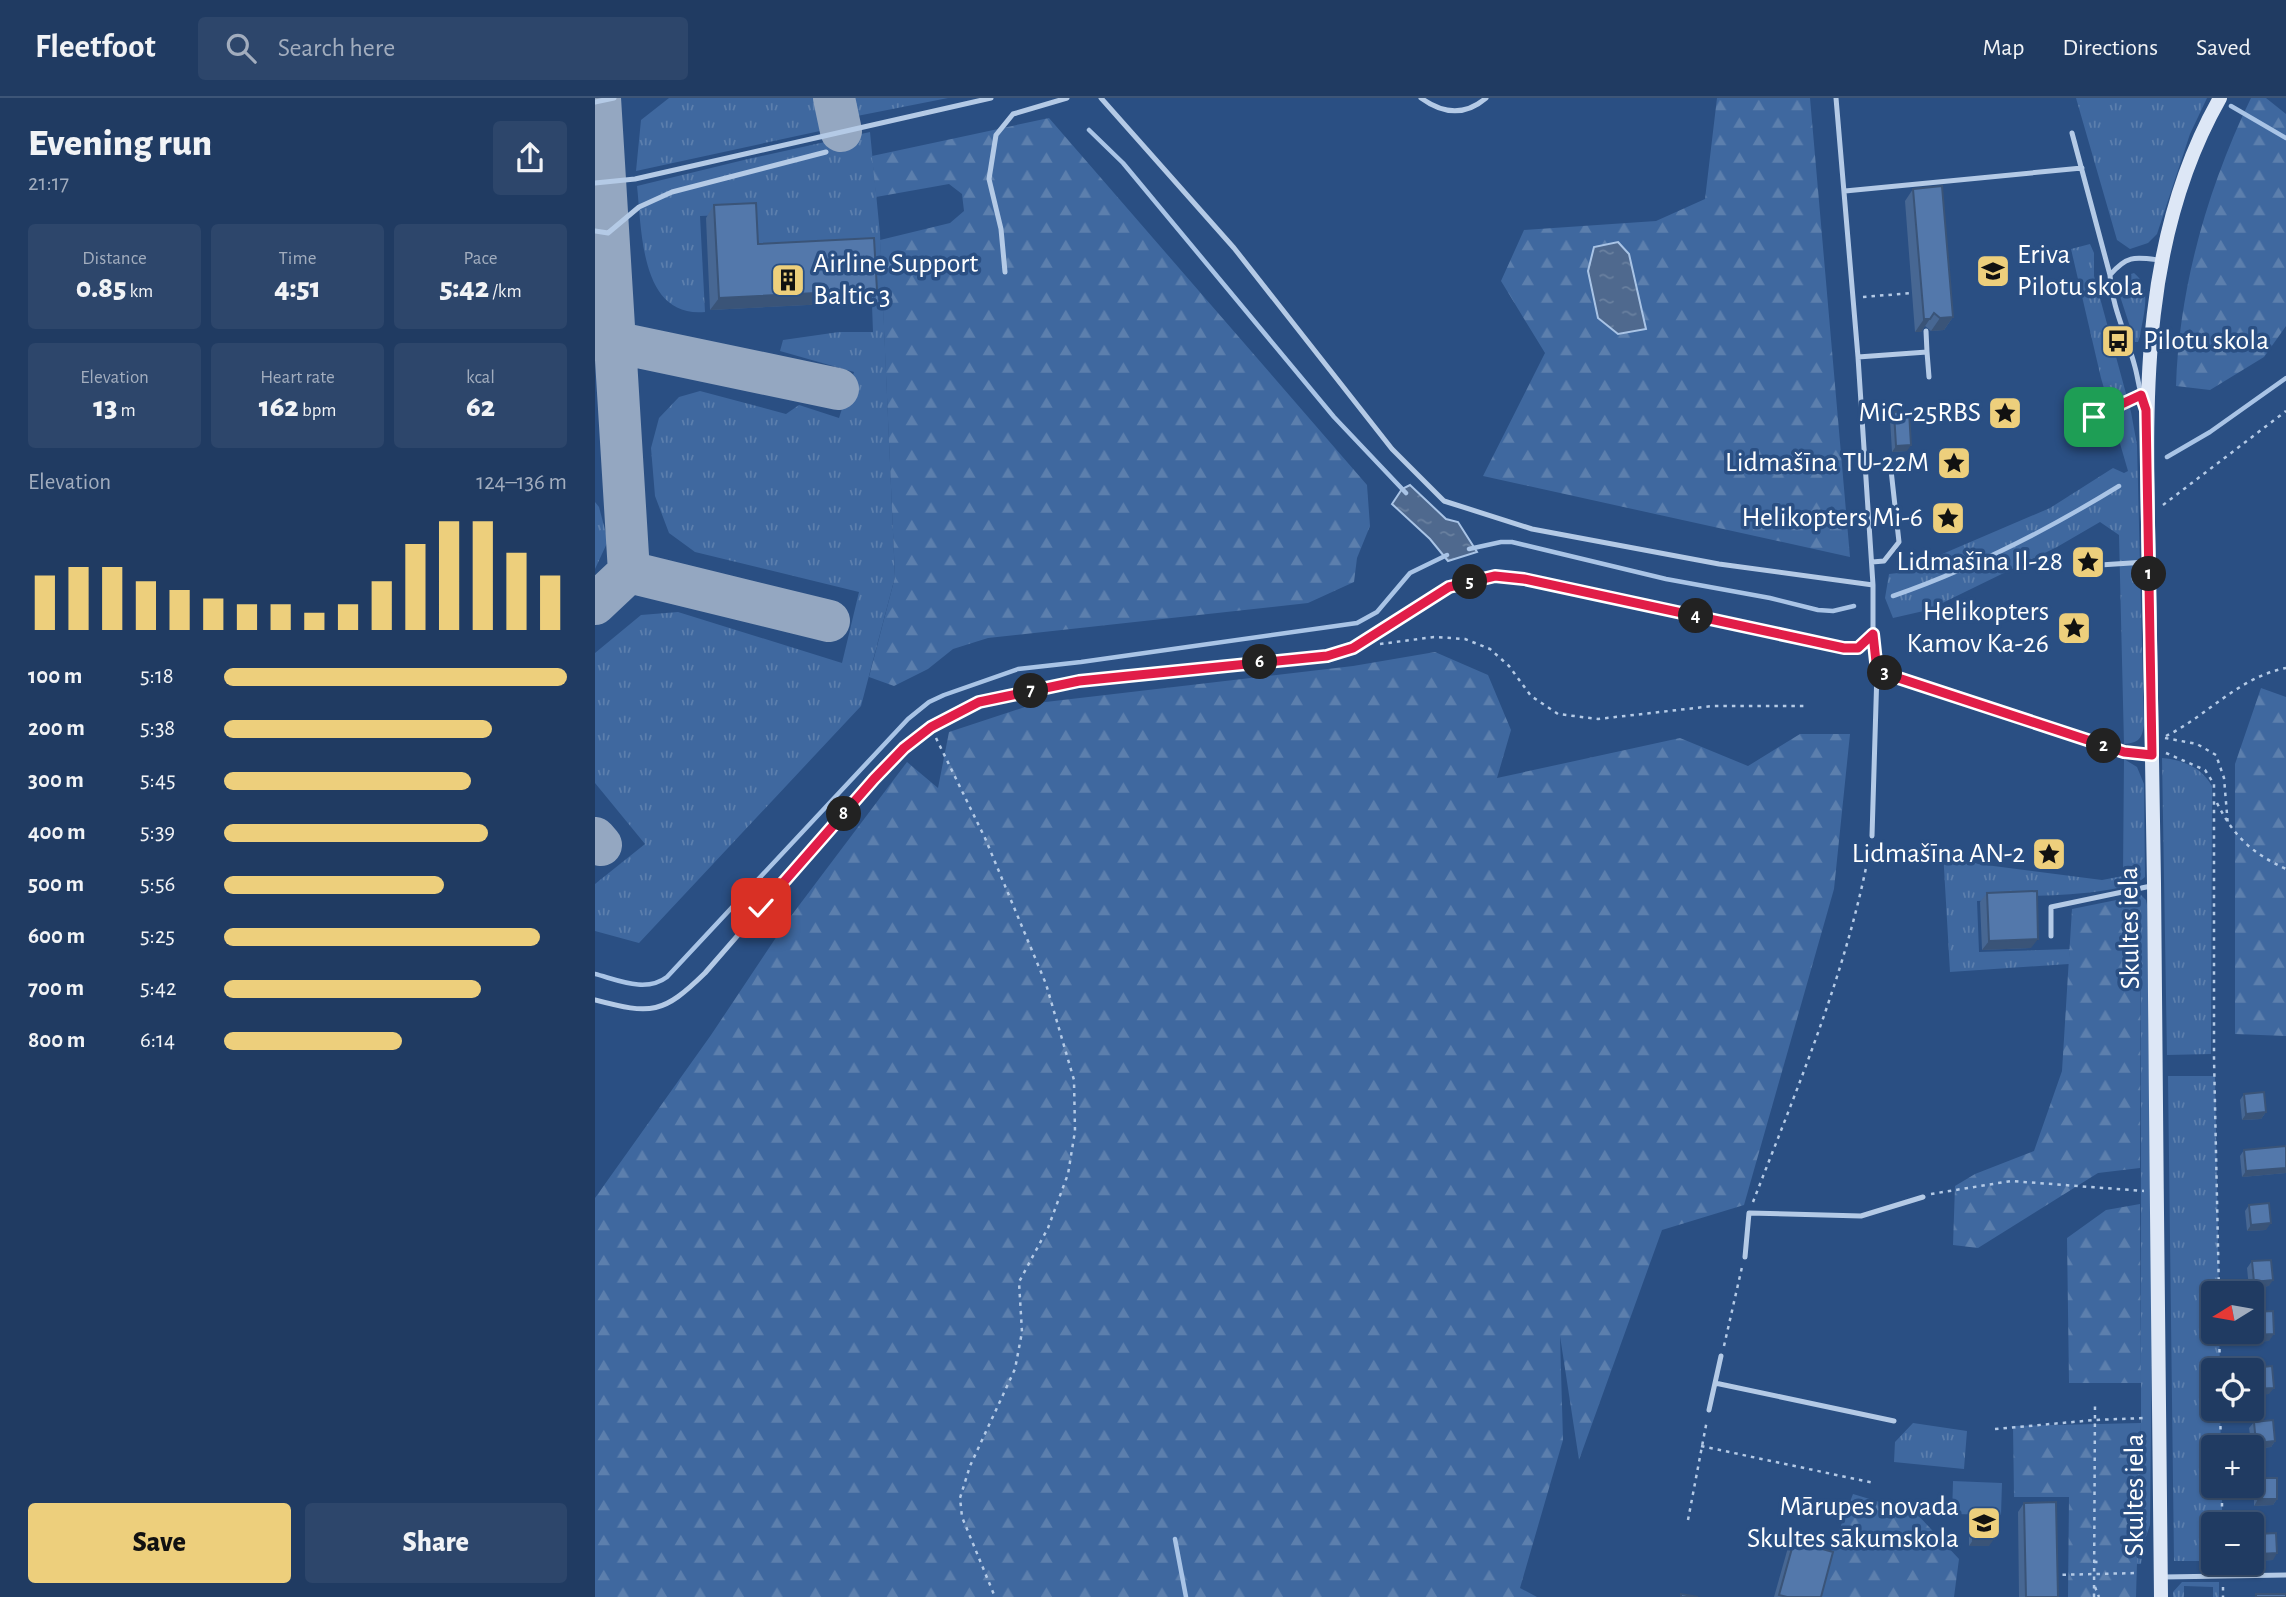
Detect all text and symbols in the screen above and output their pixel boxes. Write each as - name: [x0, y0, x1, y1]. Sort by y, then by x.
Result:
- search box: [198, 17, 688, 80]
- icon: search: [222, 29, 260, 67]
- text: Fleetfoot: [35, 31, 156, 64]
- text: Search here: [278, 35, 395, 61]
- text: Map: [1982, 36, 2024, 60]
- text: Directions: [2062, 36, 2158, 60]
- text: Saved: [2196, 36, 2251, 60]
- button: share: [493, 121, 567, 195]
- text: Evening run: [28, 125, 212, 163]
- text: 21:17: [28, 172, 69, 195]
- place label: Eriva Pilotu skola: [2017, 241, 2143, 301]
- text: Distance: [82, 249, 147, 268]
- text: Time: [279, 249, 316, 268]
- text: Pace: [463, 249, 498, 268]
- place label: Airline Support Baltic 3: [813, 250, 978, 310]
- school or university icon: Eriva Pilotu skola: [1974, 252, 2012, 290]
- building icon: Airline Support Baltic 3: [769, 261, 807, 299]
- text: 0.85: [76, 273, 126, 303]
- text: 4:51: [274, 273, 321, 303]
- text: 5:42: [439, 273, 489, 303]
- text: km: [126, 282, 153, 301]
- text: /km: [489, 282, 522, 301]
- bus stop icon: Pilotu skola: [2099, 322, 2137, 360]
- place label: Pilotu skola: [2143, 327, 2269, 355]
- text: Elevation: [80, 368, 149, 387]
- text: Heart rate: [260, 368, 335, 387]
- text: kcal: [466, 368, 495, 387]
- pin: [2064, 387, 2124, 447]
- text: 13: [93, 392, 117, 422]
- text: 162: [259, 392, 299, 422]
- text: 62: [466, 392, 495, 422]
- place icon: MiG-25RBS: [1986, 394, 2024, 432]
- icon: arrive: [2075, 398, 2113, 436]
- place label: MiG-25RBS: [1858, 399, 1981, 427]
- text: m: [117, 401, 136, 420]
- text: bpm: [299, 401, 336, 420]
- place icon: Lidmašīna TU-22M: [1935, 444, 1973, 482]
- place label: Lidmašīna TU-22M: [1725, 449, 1929, 477]
- text: Elevation: [28, 471, 111, 494]
- text: 124–136 m: [476, 471, 567, 494]
- place icon: Helikopters Mi-6: [1929, 499, 1967, 537]
- place label: Helikopters Mi-6: [1741, 504, 1923, 532]
- place icon: Lidmašīna Il-28: [2069, 543, 2107, 581]
- place label: Lidmašīna Il-28: [1897, 548, 2063, 576]
- pin: 1: [2131, 556, 2167, 592]
- pin: 5: [1453, 564, 1487, 600]
- text: 1: [2145, 564, 2152, 583]
- text: 5: [1465, 572, 1474, 591]
- pin: 4: [1679, 598, 1713, 634]
- place label: Helikopters Kamov Ka-26: [1907, 598, 2049, 658]
- text: 4: [1691, 606, 1700, 625]
- place icon: Helikopters Kamov Ka-26: [2055, 609, 2093, 647]
- pin: 6: [1243, 644, 1277, 680]
- text: 6: [1255, 652, 1264, 671]
- pin: 3: [1867, 656, 1903, 690]
- text: 3: [1880, 663, 1889, 682]
- text: 100 m: [28, 665, 82, 688]
- text: 5:18: [140, 665, 174, 688]
- pin: 7: [1013, 674, 1048, 708]
- text: 7: [1026, 681, 1035, 700]
- text: 200 m: [28, 717, 85, 740]
- text: 5:38: [140, 717, 175, 740]
- pin: 2: [2087, 728, 2121, 764]
- text: 2: [2099, 736, 2108, 755]
- text: 300 m: [28, 769, 84, 792]
- text: 5:45: [140, 769, 176, 792]
- pin: 8: [827, 796, 861, 832]
- text: 8: [839, 804, 848, 823]
- text: 400 m: [28, 821, 86, 844]
- text: 5:39: [140, 821, 175, 844]
- place icon: Lidmašīna AN-2: [2030, 835, 2068, 873]
- place label: Lidmašīna AN-2: [1852, 840, 2025, 868]
- street label: Skultes iela: [2115, 866, 2145, 990]
- text: 500 m: [28, 873, 84, 896]
- text: 5:56: [140, 873, 175, 896]
- pin: [731, 878, 791, 938]
- icon: check: [742, 889, 780, 927]
- text: 600 m: [28, 925, 85, 948]
- text: 5:25: [140, 925, 175, 948]
- text: 700 m: [28, 977, 84, 1000]
- text: 5:42: [140, 977, 176, 1000]
- text: 800 m: [28, 1029, 85, 1052]
- text: 6:14: [140, 1029, 175, 1052]
- north arrow: [2201, 1281, 2265, 1344]
- map controls: [2201, 1281, 2264, 1575]
- button: locate: [2201, 1358, 2264, 1421]
- street label: Skultes iela: [2121, 1434, 2149, 1556]
- button: +: [2201, 1435, 2264, 1498]
- place label: Mārupes novada Skultes sākumskola: [1747, 1493, 1959, 1553]
- button: Save: [28, 1503, 291, 1583]
- button: Share: [305, 1503, 567, 1583]
- school or university icon: Mārupes novada Skultes sākumskola: [1965, 1504, 2003, 1542]
- button: −: [2201, 1512, 2264, 1575]

